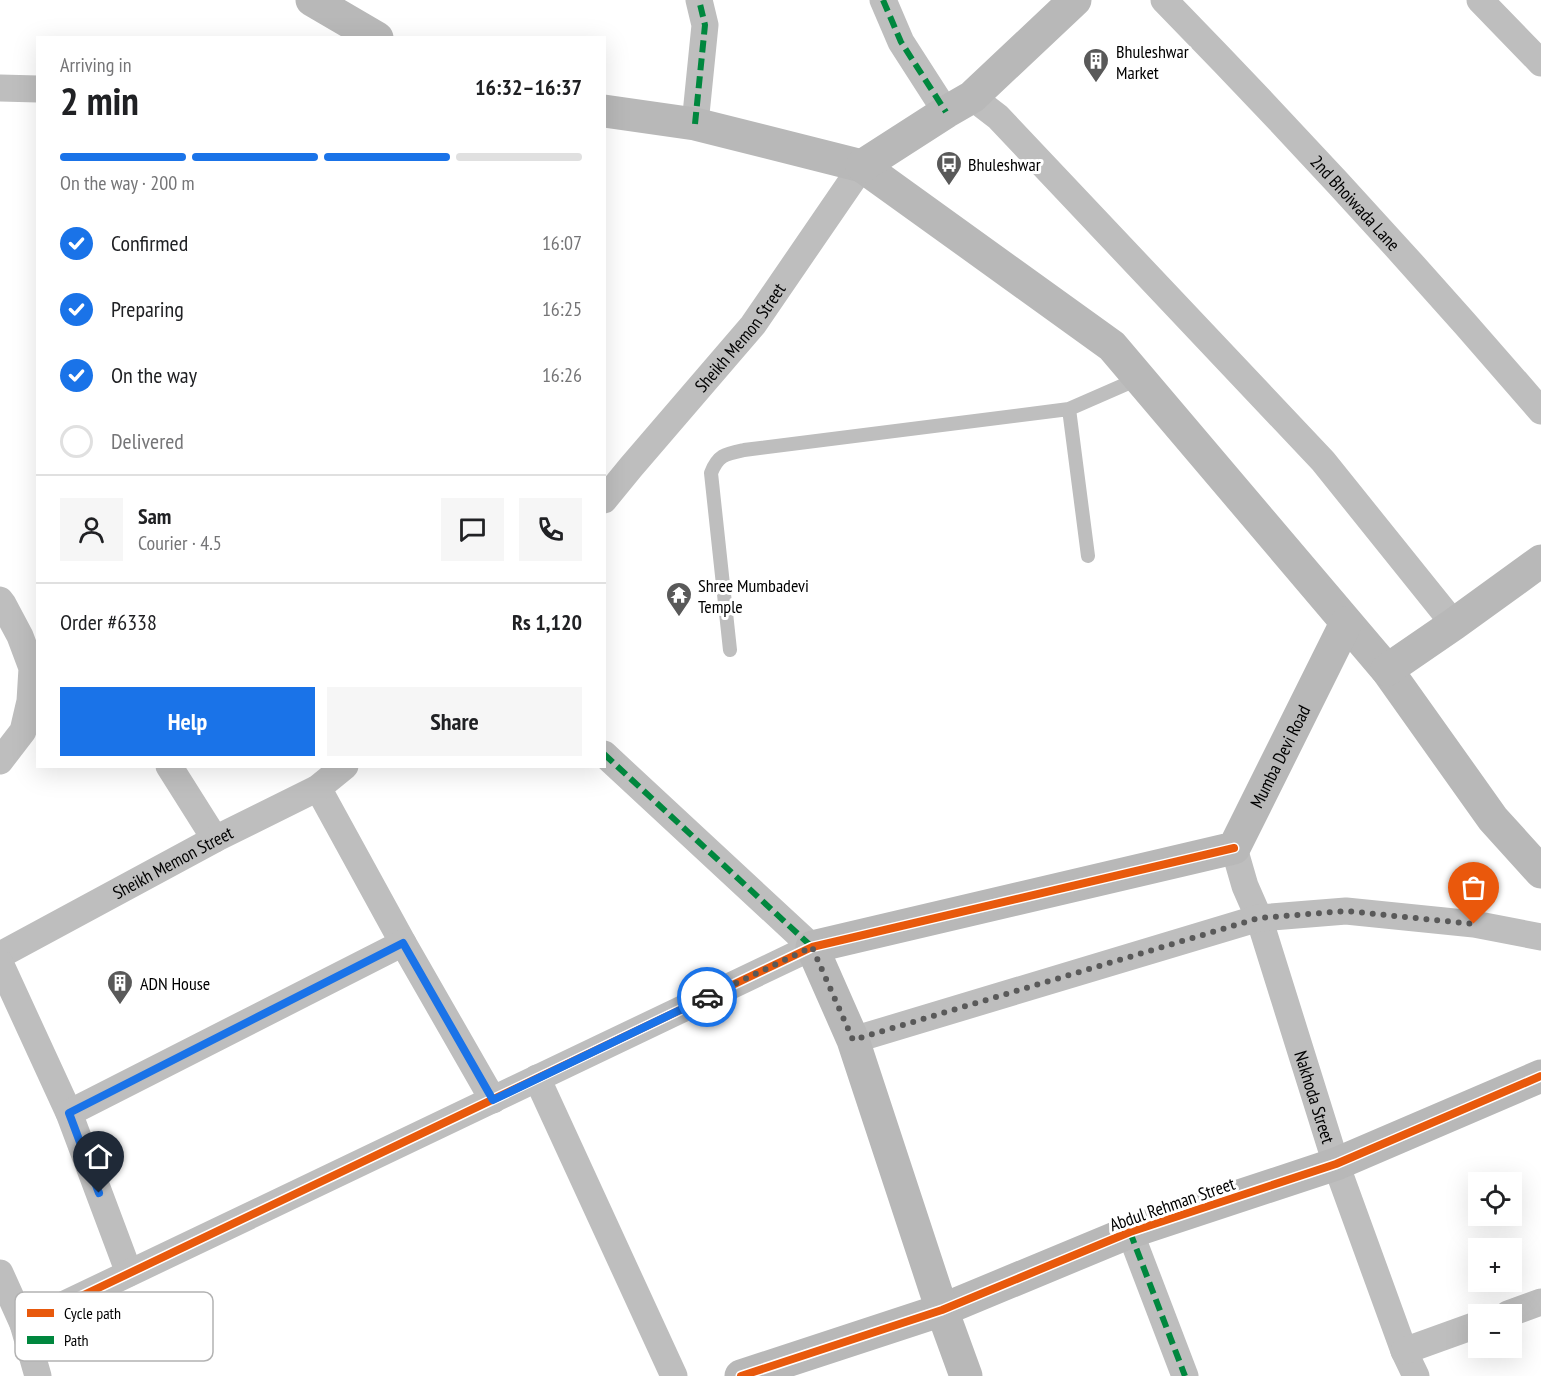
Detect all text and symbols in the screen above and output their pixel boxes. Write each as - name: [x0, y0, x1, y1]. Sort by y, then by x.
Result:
- place label: Bhuleshwar Market: [1116, 40, 1189, 84]
- building icon: Bhuleshwar Market: [1081, 46, 1111, 84]
- text: Arriving in: [60, 52, 132, 78]
- text: 16:32–16:37: [475, 73, 582, 101]
- text: 2 min: [60, 75, 139, 126]
- bus stop icon: Bhuleshwar: [934, 149, 964, 187]
- street label: 2nd Bhoiwada Lane: [1306, 150, 1406, 255]
- place label: Bhuleshwar: [968, 153, 1041, 176]
- text: On the way · 200 m: [60, 170, 195, 196]
- icon: check: [60, 227, 93, 260]
- text: Confirmed: [111, 229, 188, 257]
- text: 16:07: [542, 230, 582, 256]
- street label: Sheikh Memon Street: [689, 278, 790, 397]
- icon: check: [60, 293, 93, 326]
- text: Preparing: [111, 295, 184, 323]
- text: 16:25: [542, 296, 582, 322]
- icon: check: [60, 359, 93, 392]
- text: On the way: [111, 361, 197, 389]
- text: 16:26: [542, 362, 582, 388]
- text: Delivered: [111, 427, 184, 455]
- button: person: [60, 498, 123, 561]
- button: chat: [441, 498, 504, 561]
- button: phone: [519, 498, 582, 561]
- text: Sam: [138, 502, 171, 530]
- text: Courier · 4.5: [138, 530, 222, 556]
- place label: Shree Mumbadevi Temple: [698, 574, 809, 618]
- temple icon: Shree Mumbadevi Temple: [664, 580, 694, 618]
- text: Order #6338: [60, 608, 157, 636]
- text: Rs 1,120: [512, 608, 582, 636]
- button: Help: [60, 687, 315, 756]
- button: Share: [327, 687, 582, 756]
- street label: Mumba Devi Road: [1244, 701, 1315, 812]
- street label: Sheikh Memon Street: [108, 821, 237, 904]
- pin: [1448, 862, 1499, 924]
- icon: bag: [1457, 871, 1490, 904]
- courier: [677, 967, 737, 1027]
- building icon: ADN House: [105, 968, 135, 1006]
- place label: ADN House: [140, 972, 210, 995]
- icon: car: [691, 981, 724, 1014]
- street label: Nakhoda Street: [1290, 1048, 1340, 1146]
- pin: [73, 1131, 124, 1193]
- icon: home: [82, 1140, 115, 1173]
- street label: Abdul Rehman Street: [1106, 1172, 1238, 1236]
- map controls: [1468, 1172, 1522, 1358]
- button: locate: [1468, 1172, 1522, 1226]
- button: +: [1468, 1238, 1522, 1292]
- legend: [15, 1292, 213, 1361]
- text: Cycle path: [64, 1303, 121, 1323]
- button: −: [1468, 1304, 1522, 1358]
- text: Path: [64, 1330, 89, 1350]

